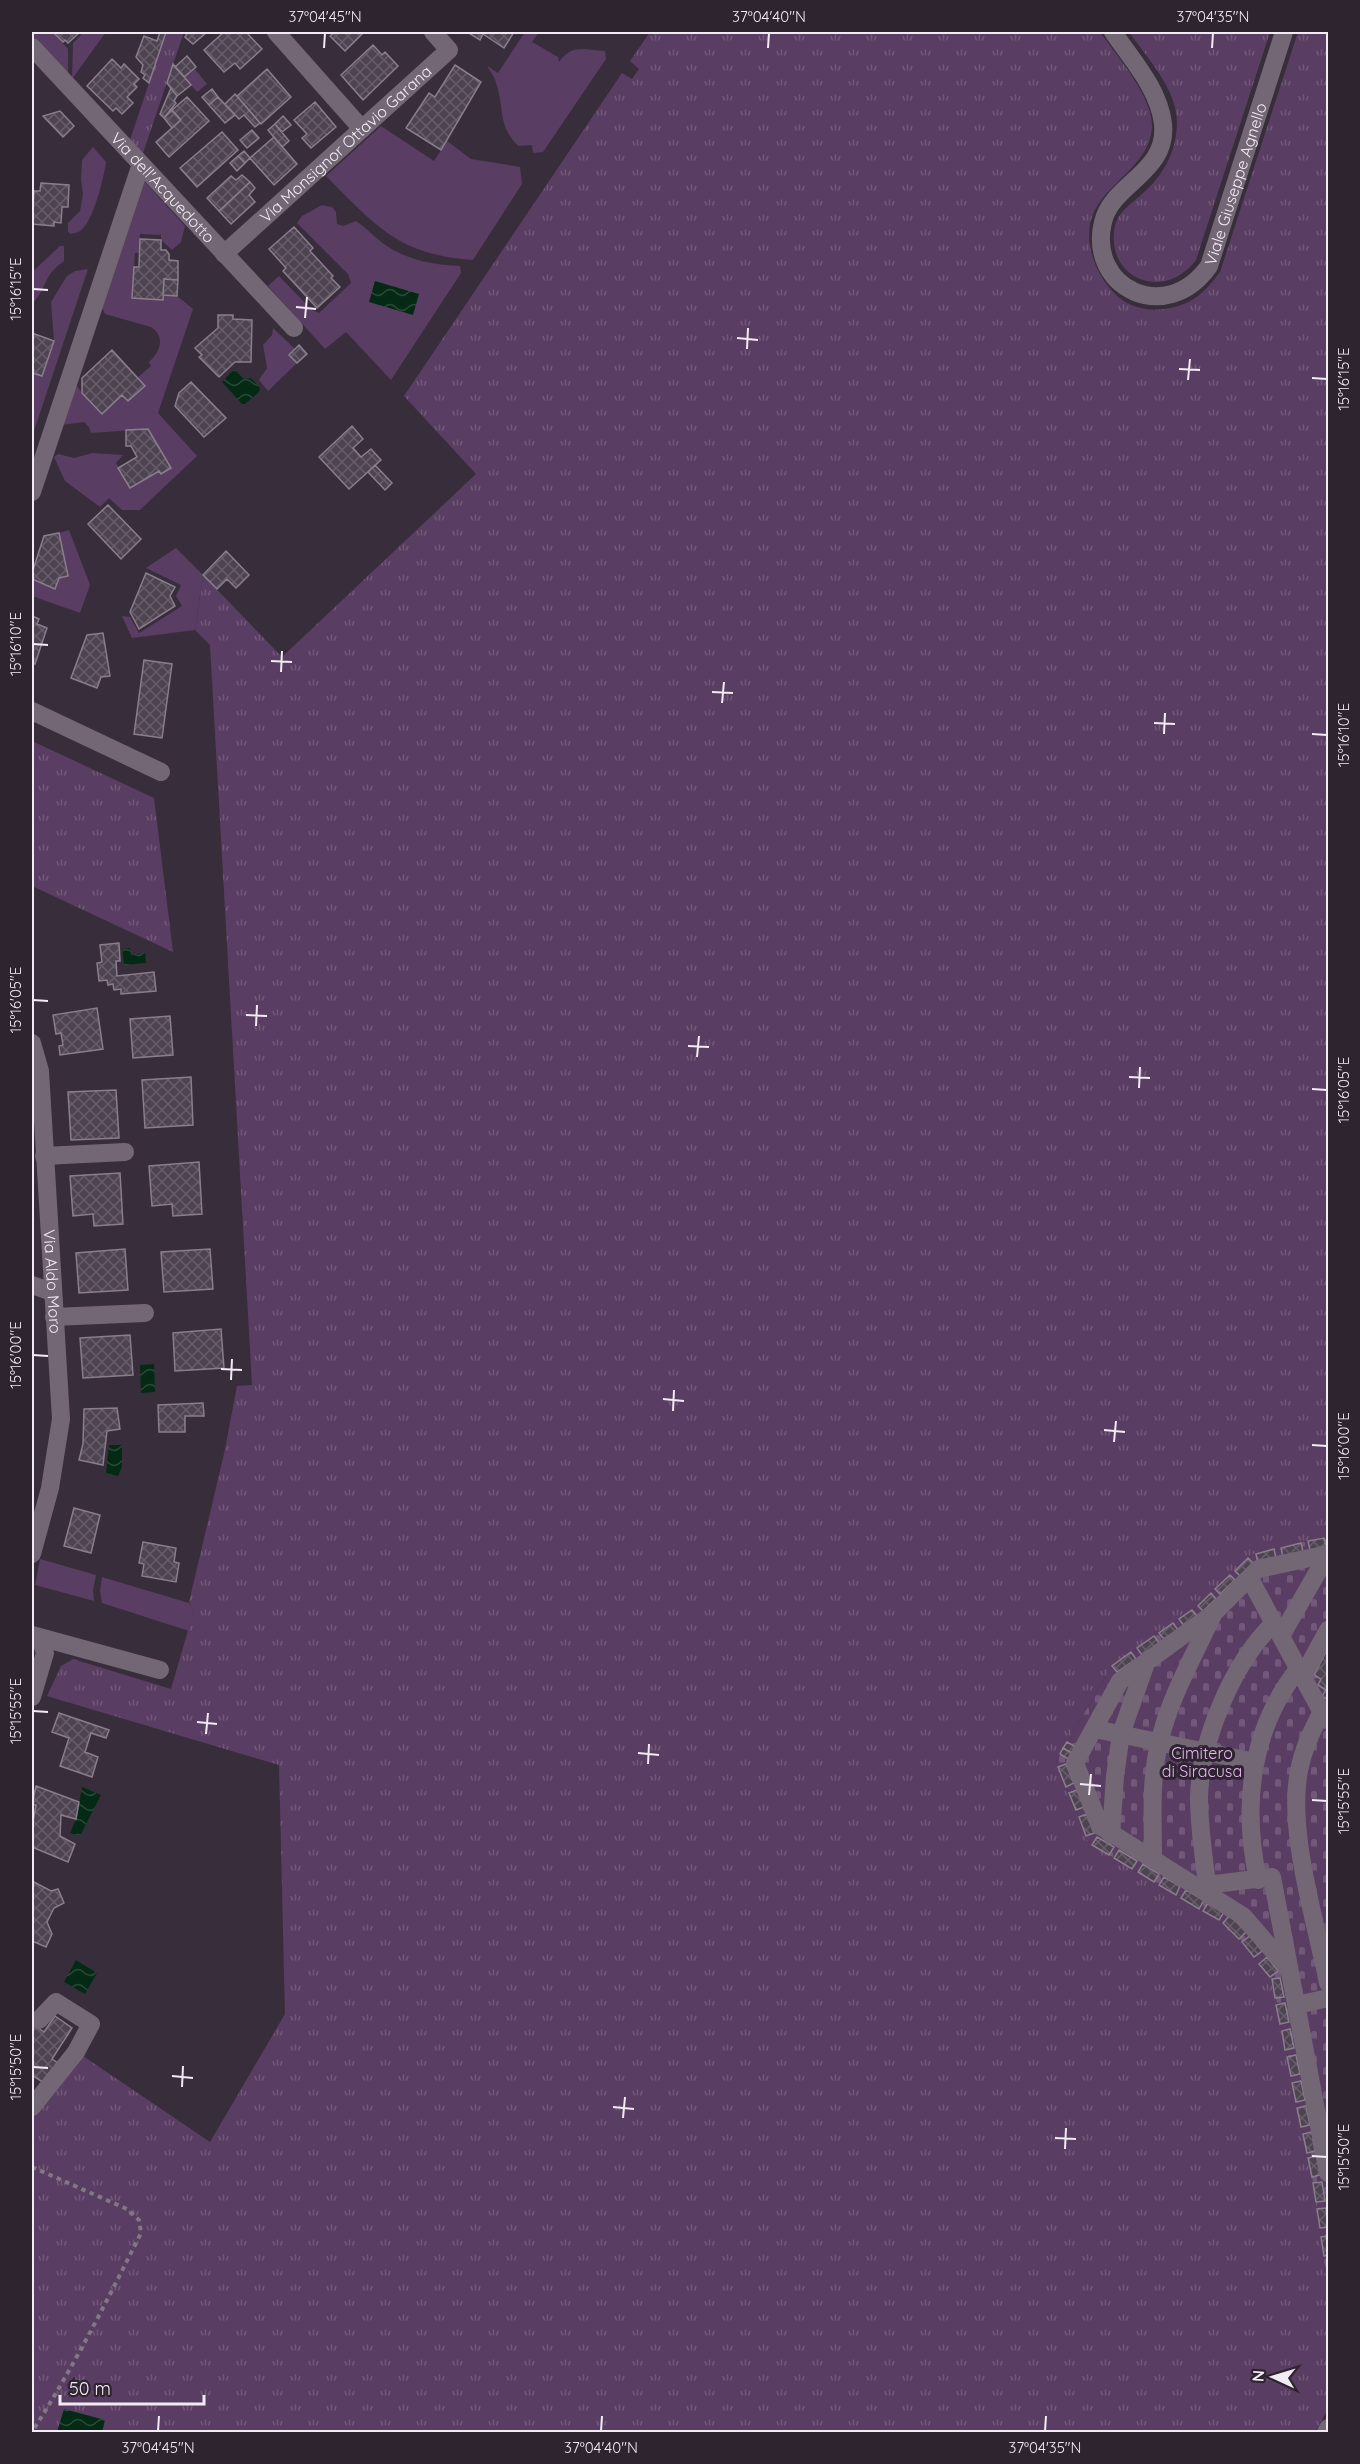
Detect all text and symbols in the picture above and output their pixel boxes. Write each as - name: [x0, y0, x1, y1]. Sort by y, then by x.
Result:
- text: 37°04'45"N: [288, 7, 362, 26]
- text: 37°04'40"N: [732, 7, 806, 26]
- text: 37°04'35"N: [1177, 7, 1249, 26]
- street label: Via Monsignor Ottavio Garana: [255, 61, 436, 227]
- street label: Viale Giuseppe Agnello: [1200, 100, 1271, 268]
- street label: Via dell'Acquedotto: [107, 128, 219, 247]
- text: 15°16'15"E: [6, 257, 25, 321]
- text: 15°16'15"E: [1334, 347, 1353, 411]
- text: 15°16'10"E: [6, 612, 25, 676]
- text: 15°16'10"E: [1334, 703, 1353, 767]
- text: 15°16'05"E: [6, 967, 25, 1033]
- text: 15°16'05"E: [1334, 1057, 1353, 1123]
- street label: Via Aldo Moro: [40, 1229, 66, 1334]
- text: 15°16'00"E: [6, 1321, 25, 1389]
- text: 15°16'00"E: [1334, 1412, 1353, 1480]
- text: 15°15'55"E: [6, 1678, 25, 1744]
- park label: Cimitero di Siracusa: [1162, 1743, 1242, 1781]
- text: 15°15'55"E: [1334, 1768, 1353, 1834]
- text: 15°15'50"E: [6, 2034, 25, 2100]
- text: 15°15'50"E: [1334, 2124, 1353, 2190]
- north arrow: [1243, 2347, 1303, 2407]
- scale bar: [60, 2368, 204, 2406]
- text: N: [1248, 2369, 1268, 2383]
- text: 50 m: [69, 2377, 111, 2400]
- text: 37°04'45"N: [121, 2438, 195, 2457]
- text: 37°04'40"N: [564, 2438, 638, 2457]
- text: 37°04'35"N: [1009, 2438, 1081, 2457]

